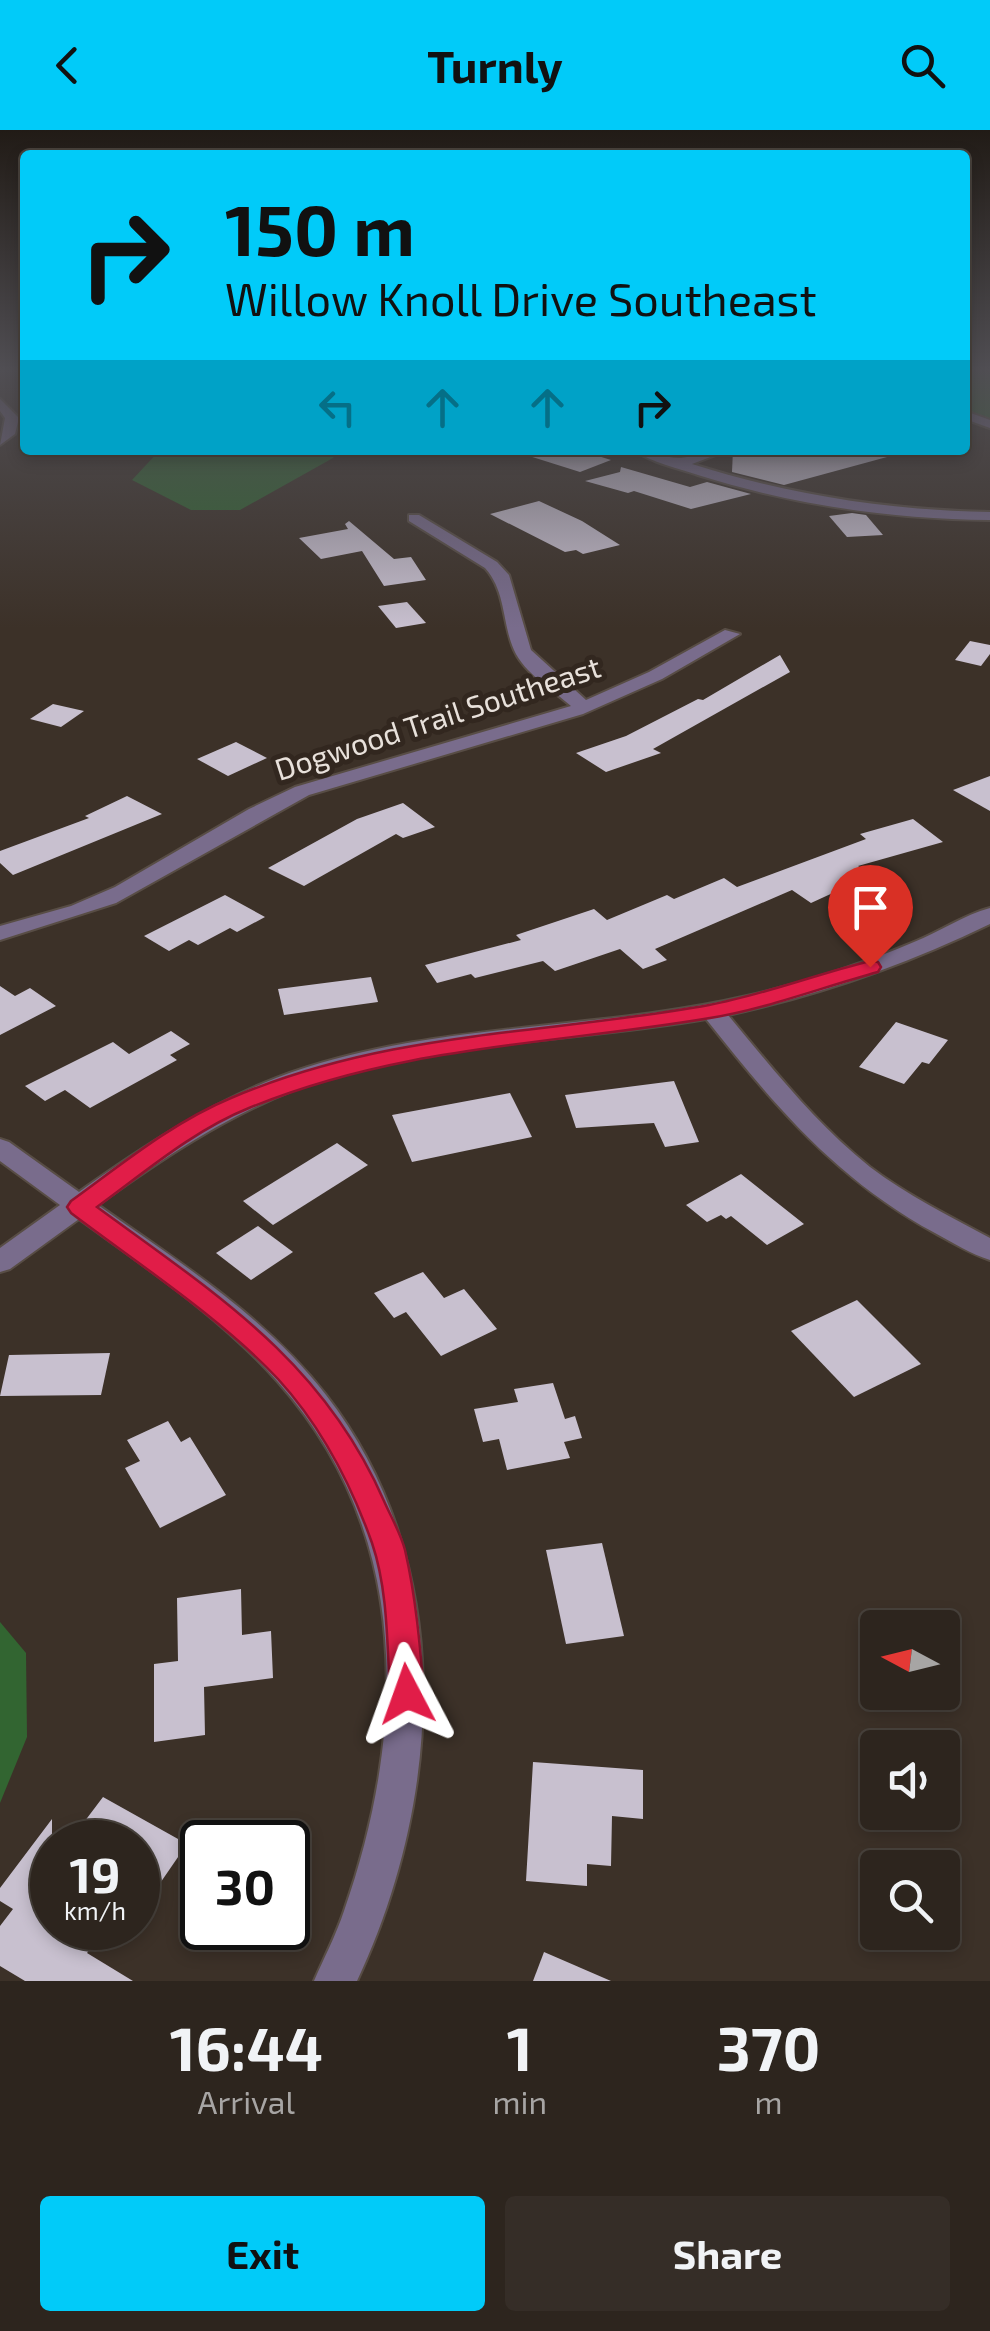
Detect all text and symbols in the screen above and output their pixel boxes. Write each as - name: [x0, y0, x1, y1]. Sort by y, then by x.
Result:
- icon: back: [40, 38, 95, 93]
- text: Turnly: [427, 38, 563, 92]
- icon: search: [895, 38, 950, 93]
- text: 150 m: [225, 186, 415, 270]
- icon: right: [60, 190, 190, 320]
- text: Willow Knoll Drive Southeast: [225, 271, 817, 325]
- icon: left: [310, 380, 365, 435]
- icon: ahead: [415, 380, 470, 435]
- icon: ahead: [520, 380, 575, 435]
- icon: right: [625, 380, 680, 435]
- street label: Dogwood Trail Southeast: [270, 647, 605, 787]
- pin: [828, 865, 913, 968]
- icon: arrive: [843, 880, 898, 935]
- north arrow: [860, 1610, 960, 1710]
- map controls: [860, 1610, 960, 1950]
- position arrow: [355, 1642, 459, 1746]
- button: sound: [860, 1730, 960, 1830]
- speed limit sign: 30: [180, 1820, 310, 1950]
- text: 19: [69, 1843, 121, 1903]
- button: search: [860, 1850, 960, 1950]
- text: km/h: [64, 1895, 126, 1925]
- text: 16:44: [170, 2011, 323, 2083]
- text: 1: [507, 2011, 533, 2083]
- text: 370: [717, 2011, 820, 2083]
- text: Arrival: [198, 2082, 295, 2120]
- text: min: [493, 2082, 547, 2120]
- text: m: [755, 2082, 783, 2120]
- button: Exit: [40, 2196, 485, 2311]
- button: Share: [505, 2196, 950, 2311]

